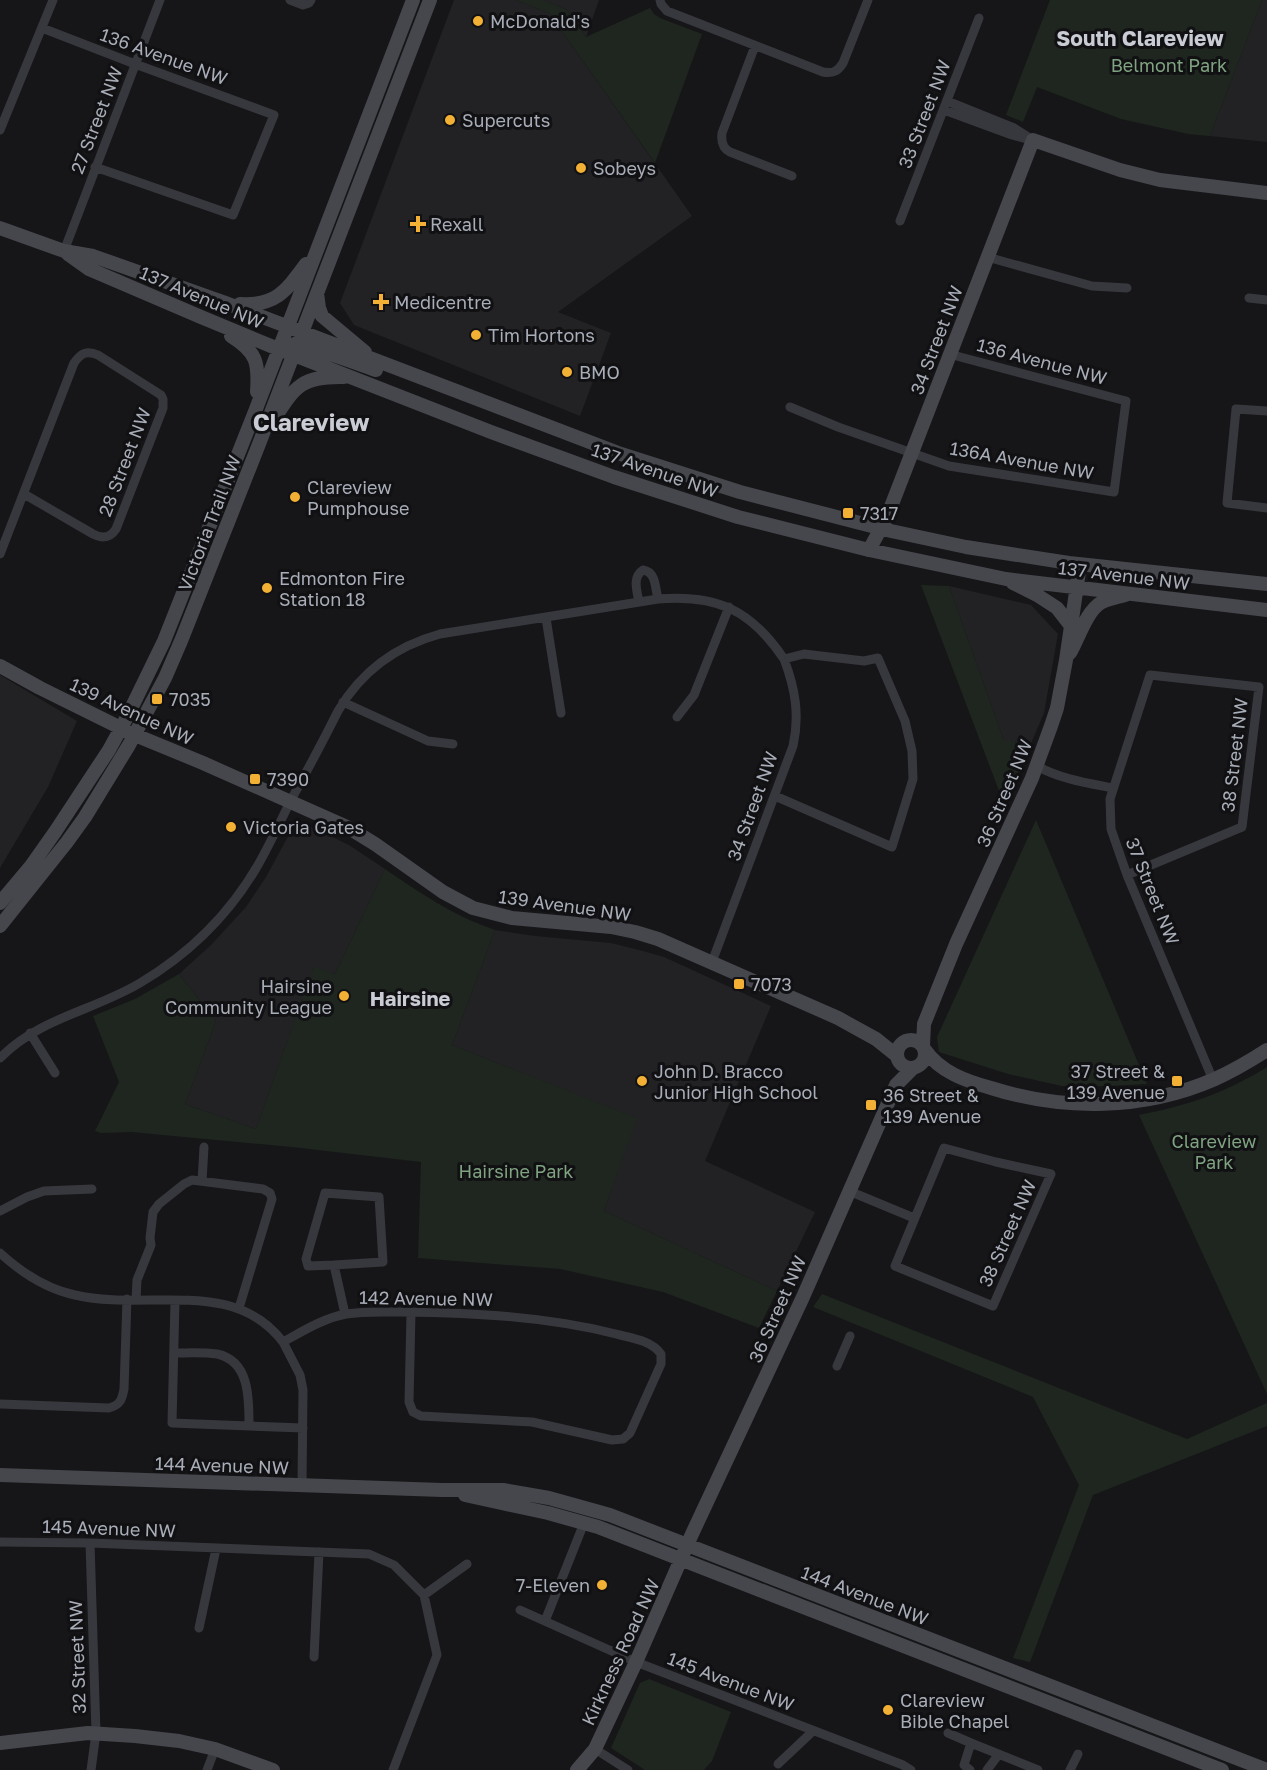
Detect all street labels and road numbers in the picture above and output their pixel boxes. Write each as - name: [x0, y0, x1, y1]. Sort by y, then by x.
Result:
- street label: 136 Avenue NW: [97, 23, 231, 89]
- street label: 33 Street NW: [893, 57, 955, 171]
- street label: 27 Street NW: [65, 63, 127, 177]
- street label: 137 Avenue NW: [137, 261, 267, 333]
- street label: 34 Street NW: [905, 282, 967, 398]
- street label: 136 Avenue NW: [975, 333, 1109, 389]
- street label: 28 Street NW: [93, 405, 155, 519]
- street label: 136A Avenue NW: [948, 437, 1096, 483]
- street label: 137 Avenue NW: [589, 438, 721, 502]
- street label: Victoria Trail NW: [173, 452, 245, 594]
- street label: 137 Avenue NW: [1057, 556, 1191, 594]
- street label: 139 Avenue NW: [67, 673, 197, 749]
- street label: 38 Street NW: [1216, 697, 1252, 813]
- street label: 36 Street NW: [971, 736, 1037, 850]
- street label: 34 Street NW: [722, 748, 782, 864]
- street label: 37 Street NW: [1122, 834, 1184, 948]
- street label: 139 Avenue NW: [497, 885, 633, 925]
- street label: 38 Street NW: [974, 1176, 1040, 1290]
- street label: 36 Street NW: [744, 1252, 810, 1366]
- street label: 142 Avenue NW: [359, 1286, 493, 1310]
- street label: 144 Avenue NW: [155, 1452, 289, 1478]
- street label: 145 Avenue NW: [42, 1515, 176, 1541]
- street label: 144 Avenue NW: [798, 1561, 932, 1629]
- street label: Kirkness Road NW: [576, 1575, 664, 1729]
- street label: 32 Street NW: [64, 1600, 90, 1714]
- street label: 145 Avenue NW: [665, 1647, 797, 1715]

